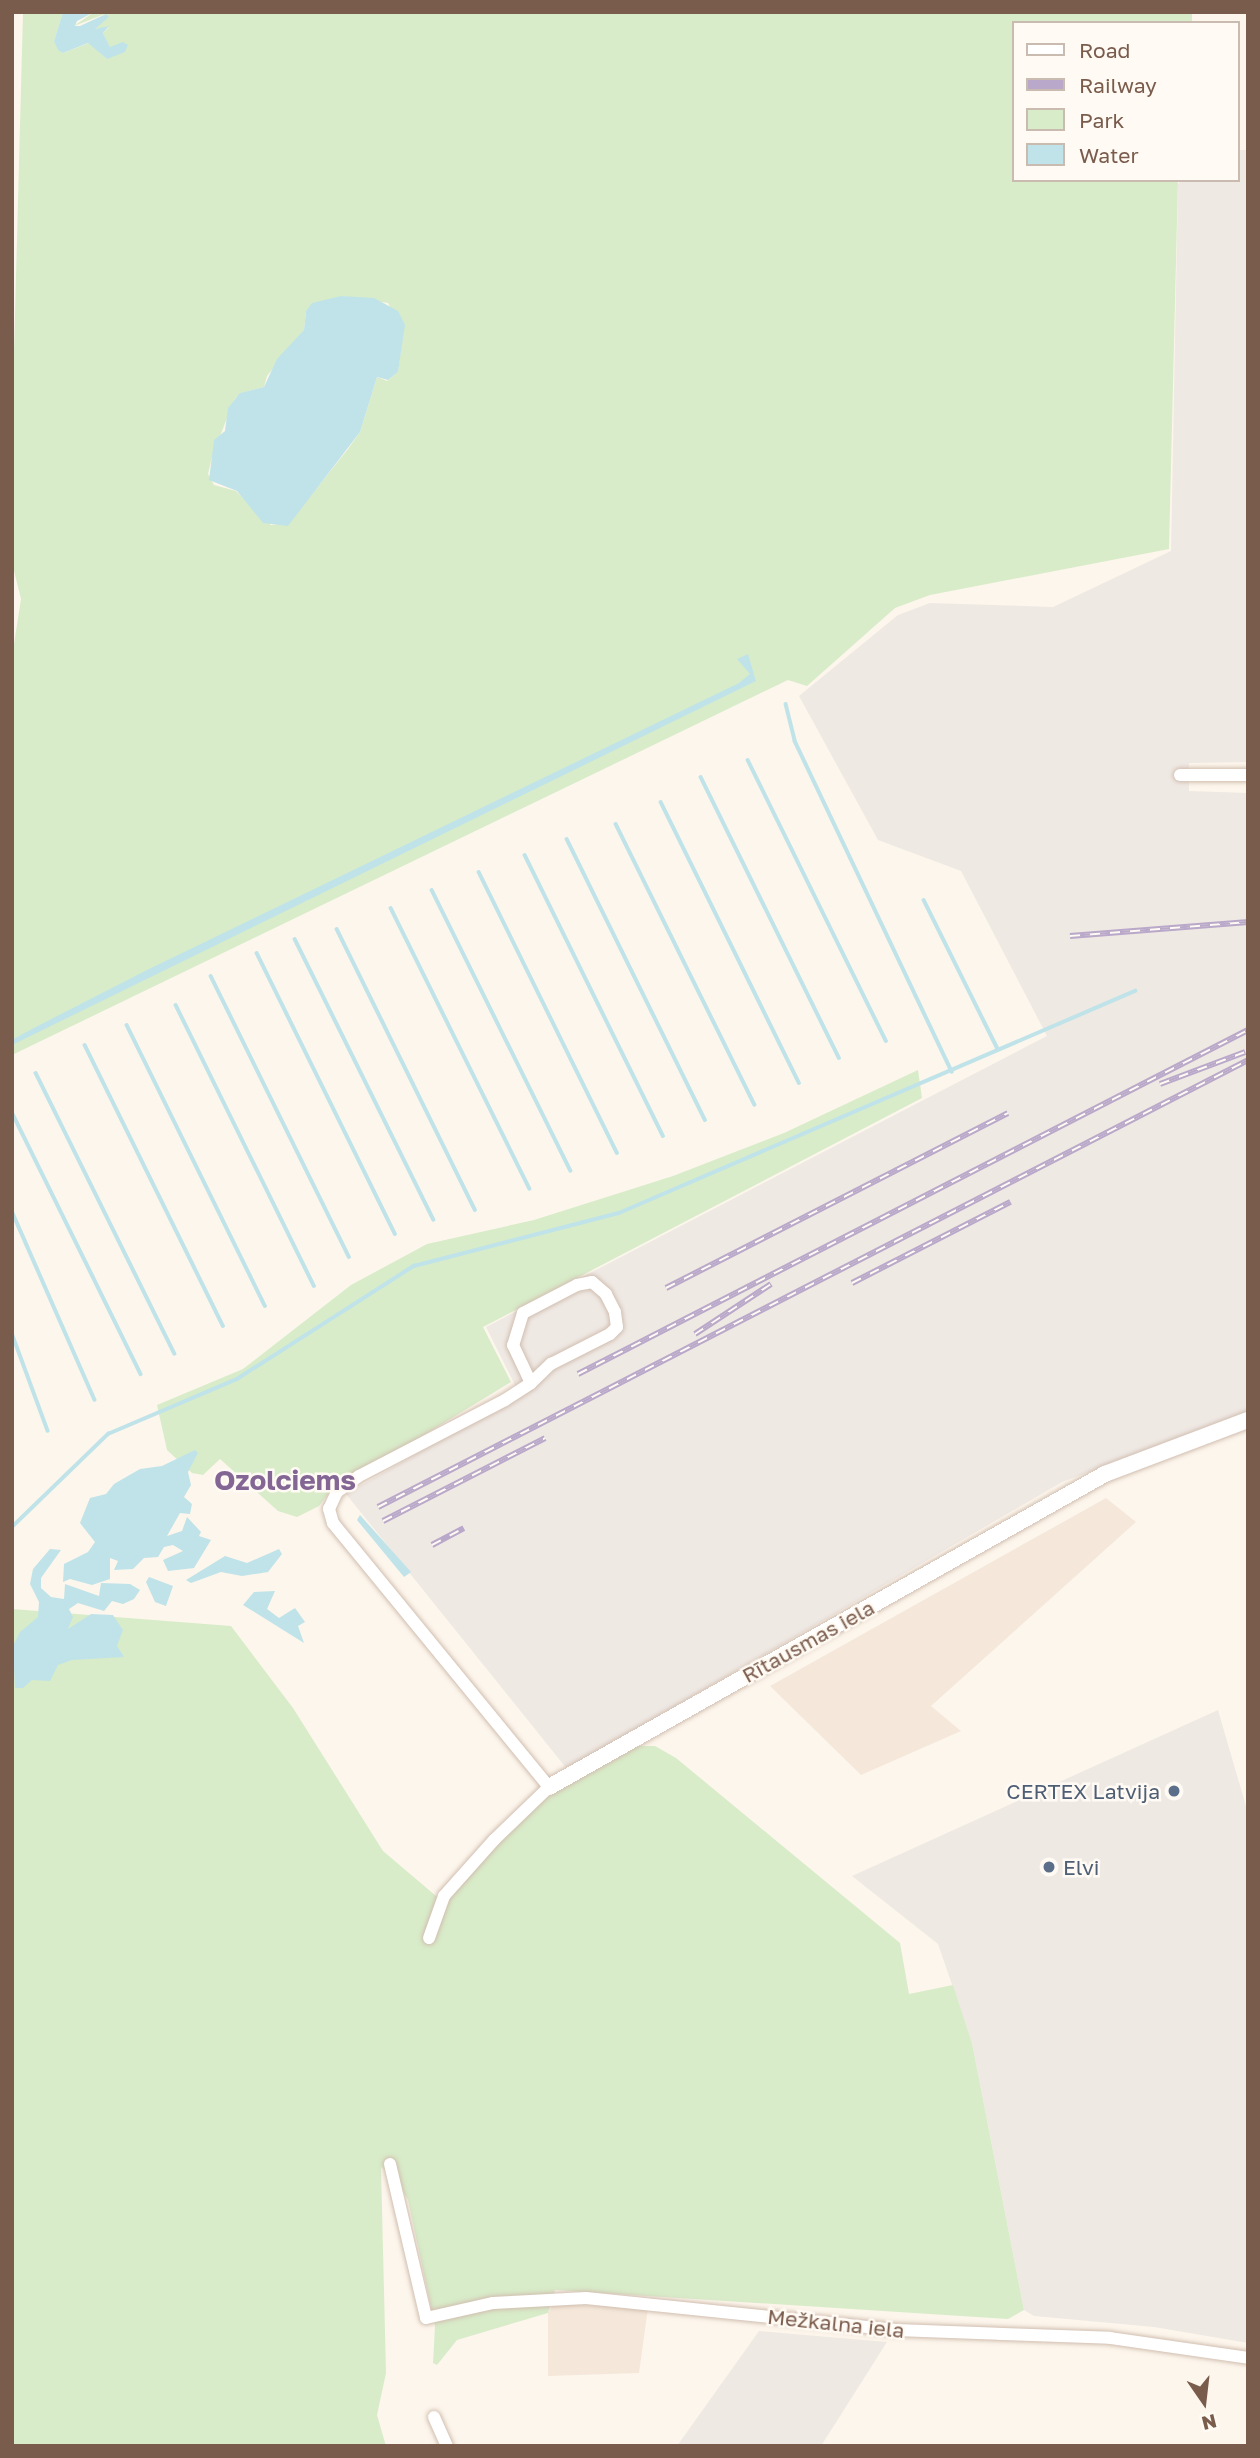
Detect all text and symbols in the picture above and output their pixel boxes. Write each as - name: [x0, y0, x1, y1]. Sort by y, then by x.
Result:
- legend: [1012, 21, 1239, 182]
- text: Road: [1079, 37, 1130, 63]
- text: Railway: [1079, 72, 1157, 98]
- text: Park: [1079, 107, 1124, 133]
- text: Water: [1079, 142, 1139, 168]
- district label: Ozolciems: [214, 1463, 356, 1497]
- street label: Rītausmas iela: [738, 1594, 878, 1688]
- place label: CERTEX Latvija: [1006, 1778, 1160, 1804]
- marker: CERTEX Latvija: [1166, 1783, 1182, 1799]
- place label: Elvi: [1063, 1854, 1099, 1880]
- marker: Elvi: [1041, 1859, 1057, 1875]
- street label: Mežkalna iela: [766, 2303, 906, 2343]
- north arrow: [1169, 2367, 1239, 2437]
- text: N: [1199, 2410, 1219, 2436]

